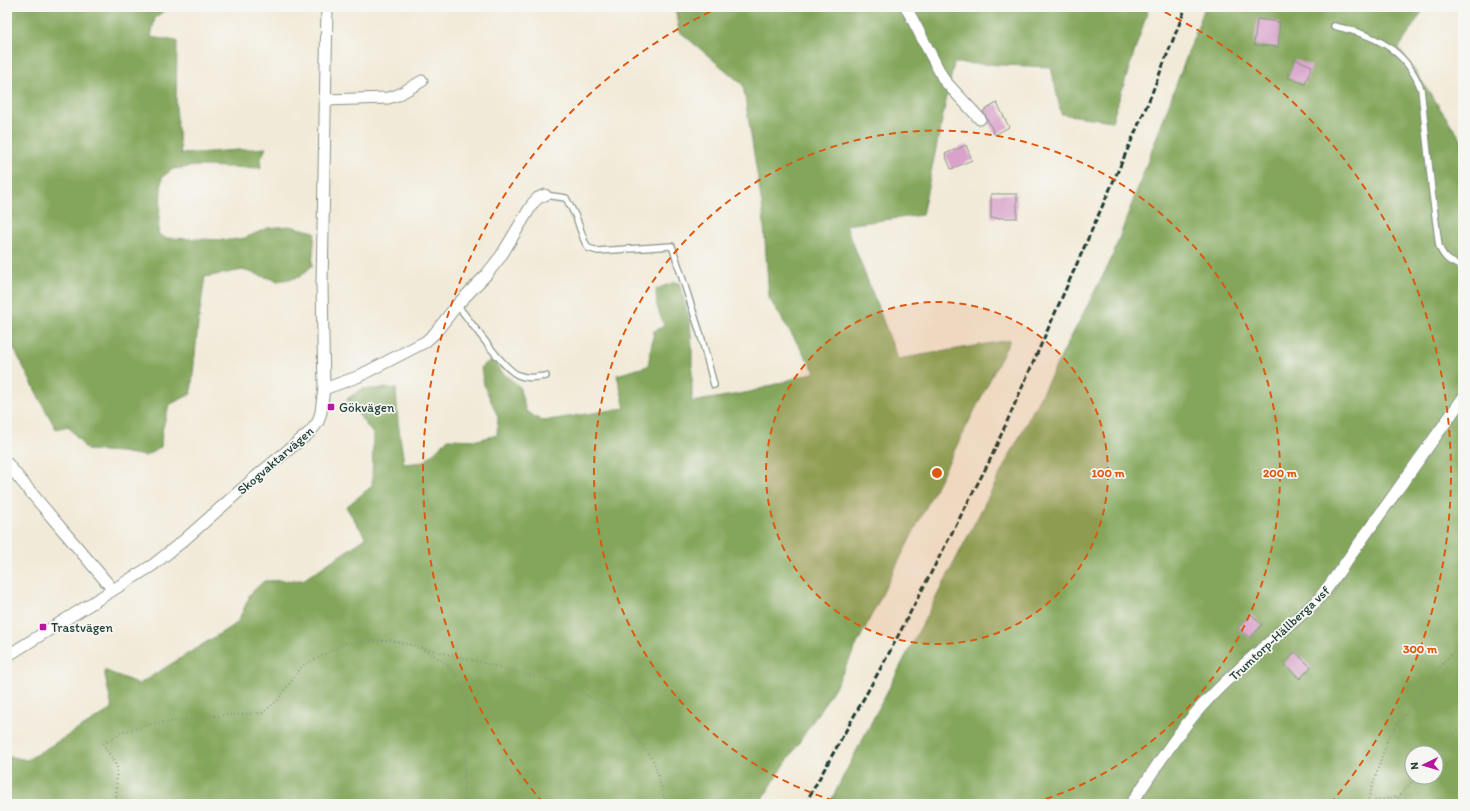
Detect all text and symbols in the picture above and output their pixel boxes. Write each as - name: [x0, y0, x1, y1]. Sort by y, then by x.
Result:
- place label: Gökvägen: [339, 400, 395, 415]
- marker: Gökvägen: [326, 402, 336, 412]
- street label: Skogvaktarvägen: [234, 423, 317, 498]
- centre of rings: [930, 466, 944, 480]
- text: 100 m: [1091, 466, 1125, 480]
- text: 200 m: [1263, 466, 1298, 480]
- street label: Trumtorp-Hällberga vsf: [1226, 583, 1333, 684]
- place label: Trastvägen: [51, 620, 113, 635]
- marker: Trastvägen: [38, 622, 48, 632]
- text: 300 m: [1403, 642, 1438, 656]
- north arrow: [1404, 745, 1444, 785]
- text: N: [1408, 762, 1421, 770]

